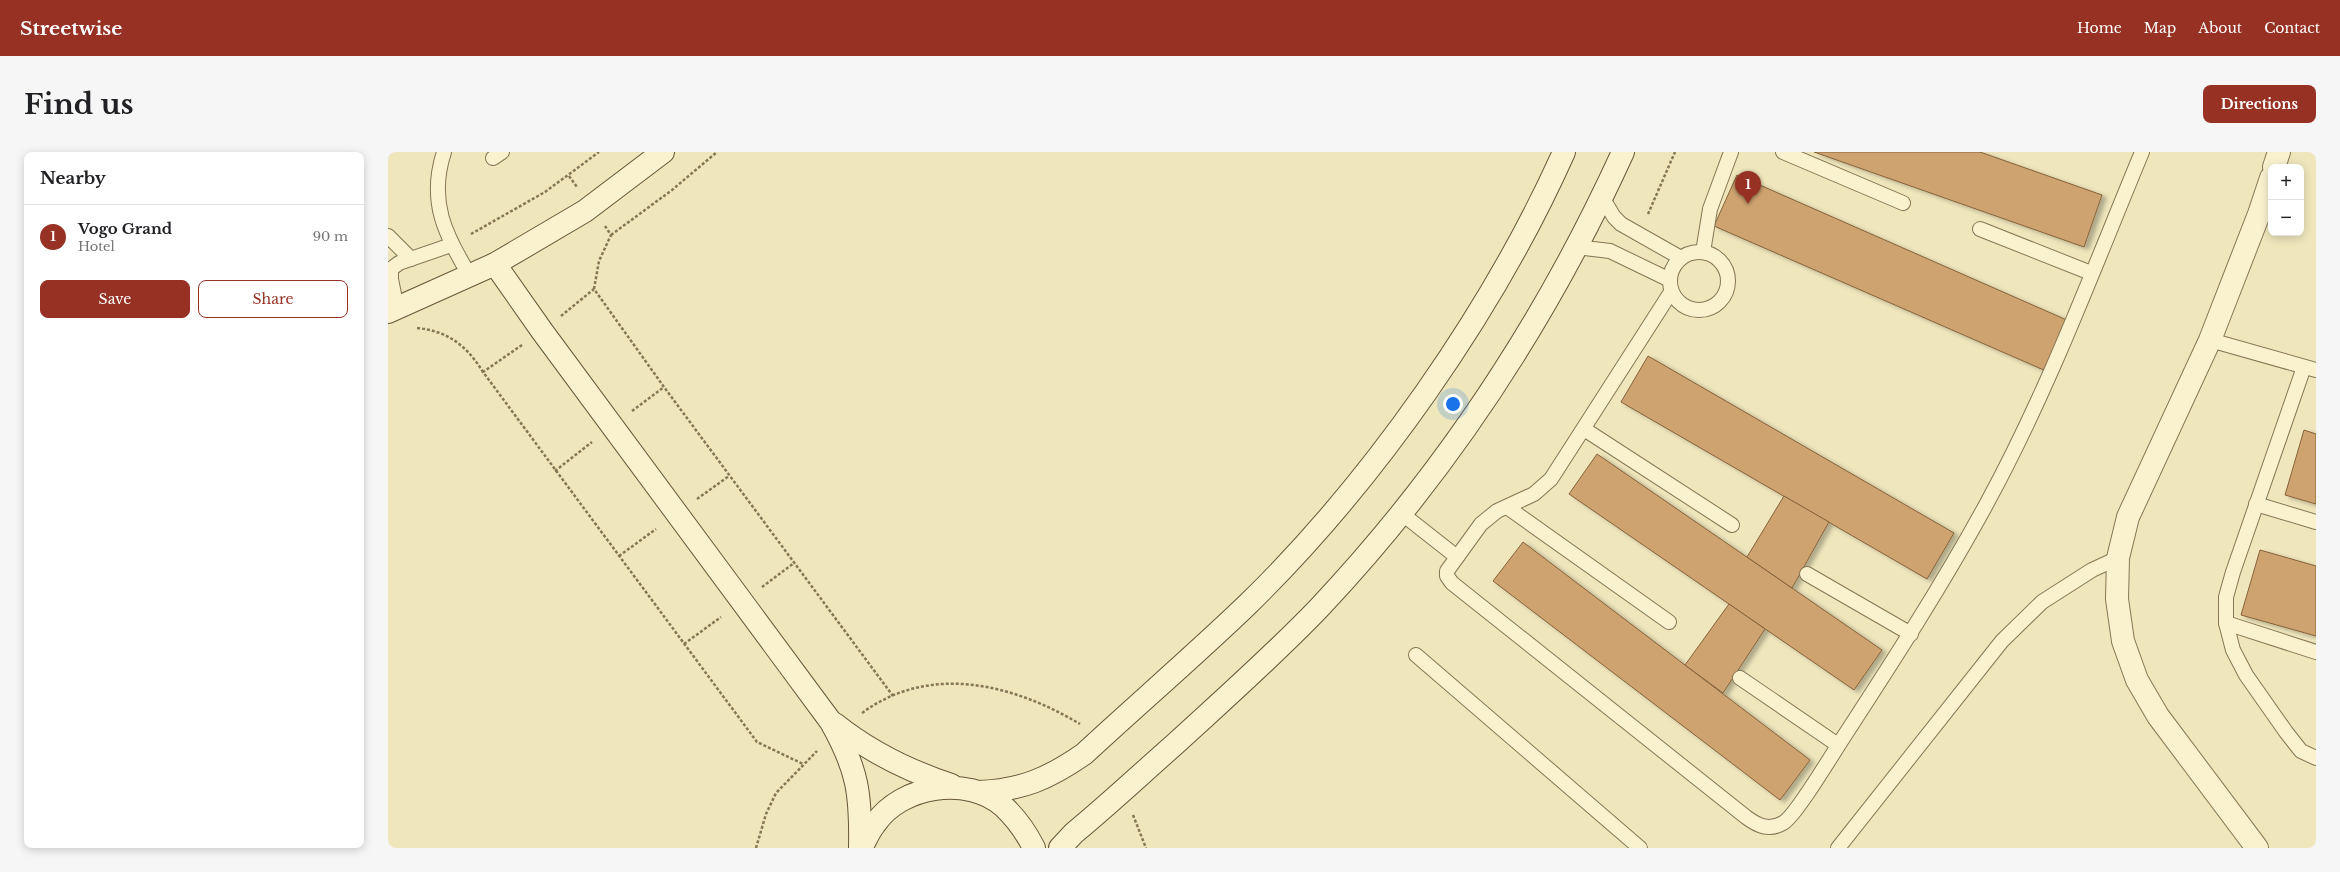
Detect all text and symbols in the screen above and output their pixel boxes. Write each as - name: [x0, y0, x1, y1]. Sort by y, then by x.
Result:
- text: Streetwise: [20, 17, 122, 40]
- text: Home: [2077, 19, 2122, 37]
- text: Map: [2144, 19, 2176, 37]
- text: About: [2198, 19, 2242, 37]
- text: Contact: [2264, 19, 2320, 37]
- button: Directions: [2203, 85, 2316, 123]
- text: Find us: [24, 87, 134, 122]
- map controls: [2268, 164, 2304, 236]
- button: +: [2268, 164, 2304, 200]
- text: Nearby: [40, 168, 106, 189]
- pin: 1: [1735, 171, 1761, 204]
- button: −: [2268, 200, 2304, 236]
- text: Vogo Grand: [78, 219, 172, 238]
- text: 1: [50, 228, 56, 245]
- text: 90 m: [313, 228, 348, 245]
- text: Hotel: [78, 238, 115, 255]
- button: Save: [40, 280, 190, 318]
- button: Share: [198, 280, 348, 318]
- your location: [1443, 394, 1463, 414]

